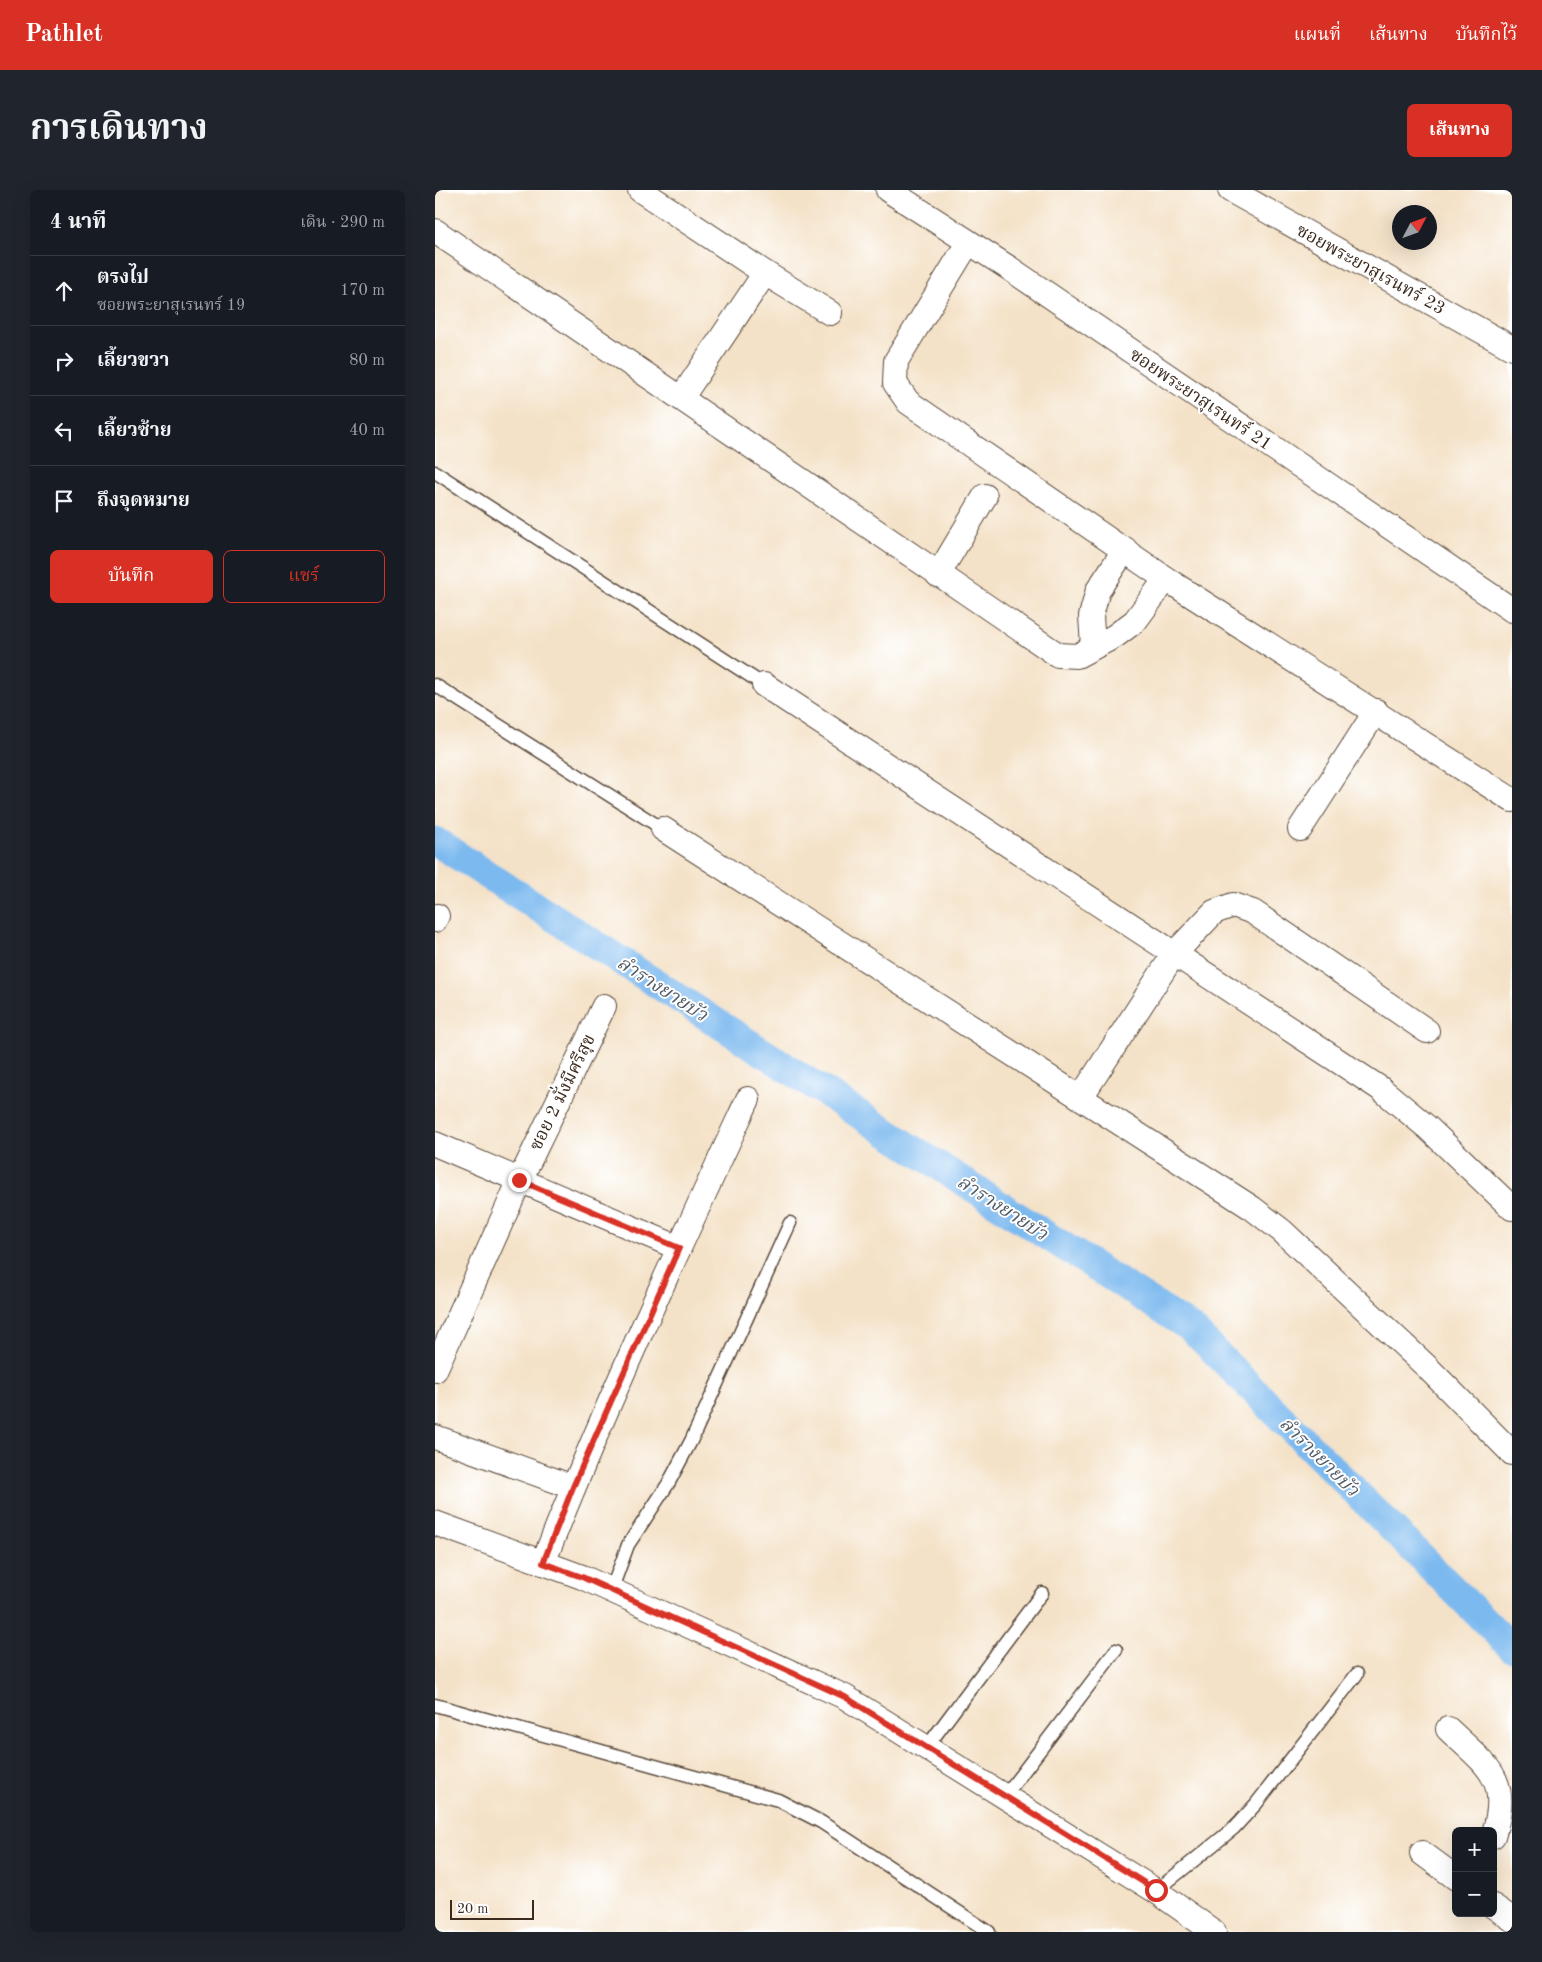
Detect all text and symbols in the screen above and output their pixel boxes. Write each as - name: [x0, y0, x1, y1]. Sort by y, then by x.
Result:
- text: Pathlet: [25, 23, 103, 47]
- text: แผนที่: [1294, 26, 1341, 44]
- text: เส้นทาง: [1369, 26, 1428, 44]
- text: บันทึกไว้: [1456, 26, 1517, 44]
- button: เส้นทาง: [1407, 104, 1512, 157]
- text: การเดินทาง: [30, 112, 208, 147]
- north arrow: [1392, 205, 1437, 250]
- text: 4 นาที: [50, 212, 106, 233]
- text: เดิน · 290 m: [300, 215, 385, 231]
- street label: ซอยพระยาสุเรนทร์ 23: [1292, 219, 1449, 320]
- text: ตรงไป: [97, 269, 149, 288]
- icon: ahead: [50, 277, 78, 305]
- text: 170 m: [340, 283, 385, 299]
- text: ซอยพระยาสุเรนทร์ 19: [97, 298, 245, 314]
- street label: ซอยพระยาสุเรนทร์ 21: [1125, 343, 1276, 456]
- icon: right: [50, 347, 78, 375]
- text: เลี้ยวขวา: [97, 352, 169, 371]
- text: 80 m: [349, 353, 385, 369]
- icon: left: [50, 417, 78, 445]
- text: เลี้ยวซ้าย: [97, 422, 171, 441]
- text: 40 m: [349, 423, 385, 439]
- icon: arrive: [50, 487, 78, 515]
- text: ถึงจุดหมาย: [97, 492, 190, 511]
- button: บันทึก: [50, 550, 213, 603]
- button: แชร์: [223, 550, 385, 603]
- water label: ลำรางยายบัว: [613, 952, 712, 1027]
- street label: ซอย 2 มั่งมีศรีสุข: [522, 1029, 601, 1154]
- route end: [508, 1169, 531, 1192]
- water label: ลำรางยายบัว: [953, 1171, 1052, 1246]
- water label: ลำรางยายบัว: [1275, 1413, 1364, 1502]
- map controls: [1452, 1827, 1497, 1917]
- button: +: [1452, 1827, 1497, 1872]
- button: −: [1452, 1872, 1497, 1917]
- route start: [1145, 1879, 1168, 1902]
- scale bar: [450, 1897, 534, 1920]
- text: 20 m: [457, 1902, 488, 1916]

